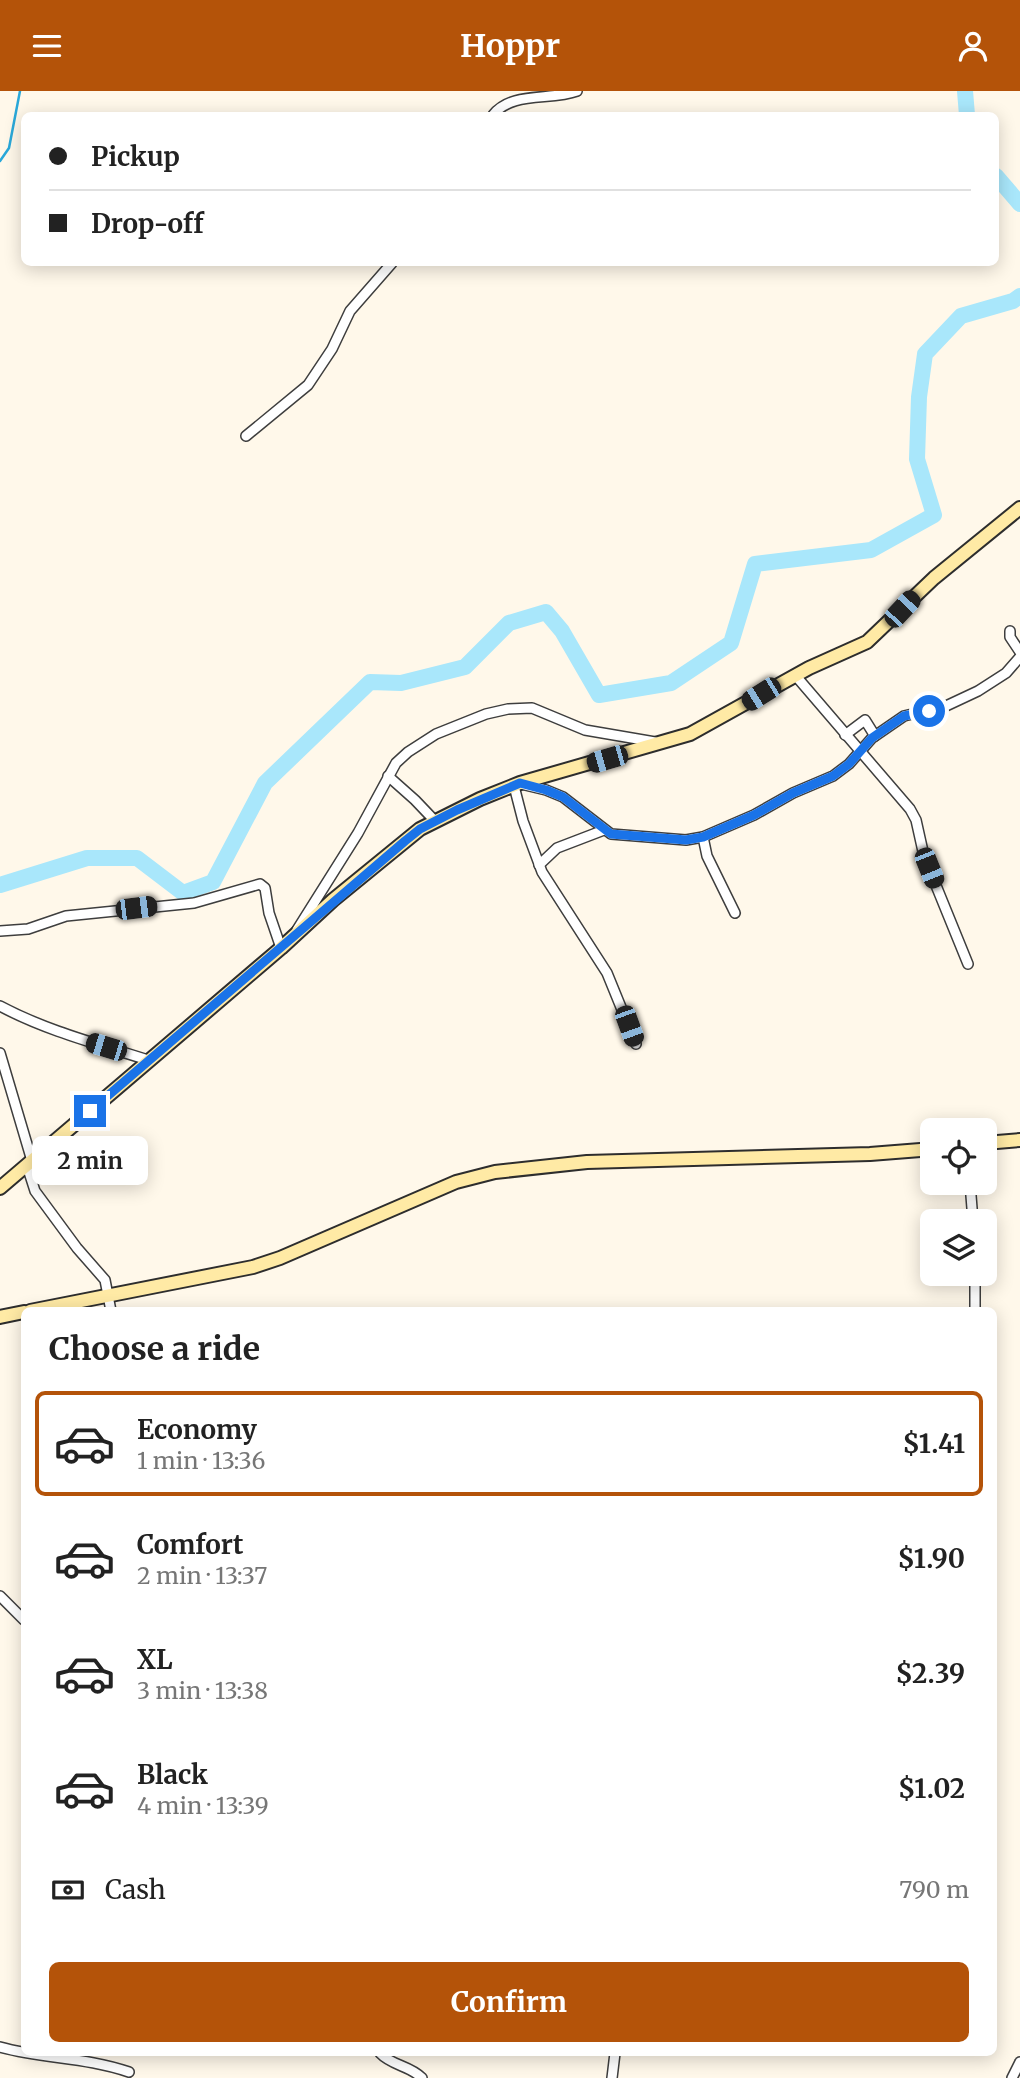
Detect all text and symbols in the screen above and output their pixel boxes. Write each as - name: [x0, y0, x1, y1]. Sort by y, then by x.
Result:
- text: Hoppr: [460, 26, 560, 66]
- icon: menu: [28, 27, 66, 65]
- icon: person: [954, 27, 992, 65]
- text: Pickup: [91, 140, 180, 173]
- text: Drop-off: [91, 207, 204, 240]
- car: [880, 586, 925, 632]
- car: [738, 674, 785, 714]
- route start: [913, 695, 945, 727]
- car: [584, 743, 631, 775]
- car: [912, 845, 947, 891]
- car: [114, 895, 159, 921]
- car: [612, 1003, 647, 1049]
- car: [83, 1031, 130, 1063]
- route end: [74, 1095, 106, 1127]
- map controls: [920, 1118, 997, 1286]
- button: locate: [920, 1118, 997, 1195]
- callout: 2 min: [32, 1135, 148, 1185]
- text: 2 min: [57, 1146, 123, 1175]
- button: layers: [920, 1209, 997, 1286]
- text: Choose a ride: [49, 1329, 260, 1369]
- icon: car: [53, 1412, 116, 1475]
- text: Economy: [137, 1413, 257, 1446]
- text: $1.41: [902, 1427, 965, 1460]
- text: 1 min · 13:36: [137, 1446, 265, 1475]
- icon: car: [53, 1527, 116, 1590]
- text: Comfort: [137, 1528, 243, 1561]
- text: $1.90: [898, 1542, 965, 1575]
- text: 2 min · 13:37: [137, 1561, 267, 1590]
- icon: car: [53, 1642, 116, 1705]
- text: XL: [137, 1643, 173, 1676]
- text: $2.39: [895, 1657, 965, 1690]
- text: 3 min · 13:38: [137, 1676, 268, 1705]
- icon: car: [53, 1757, 116, 1820]
- text: Black: [137, 1758, 208, 1791]
- text: $1.02: [898, 1772, 965, 1805]
- text: 4 min · 13:39: [137, 1791, 269, 1820]
- icon: cash: [49, 1871, 87, 1909]
- text: Cash: [105, 1873, 166, 1906]
- text: 790 m: [899, 1875, 969, 1904]
- button: Confirm: [49, 1962, 969, 2042]

